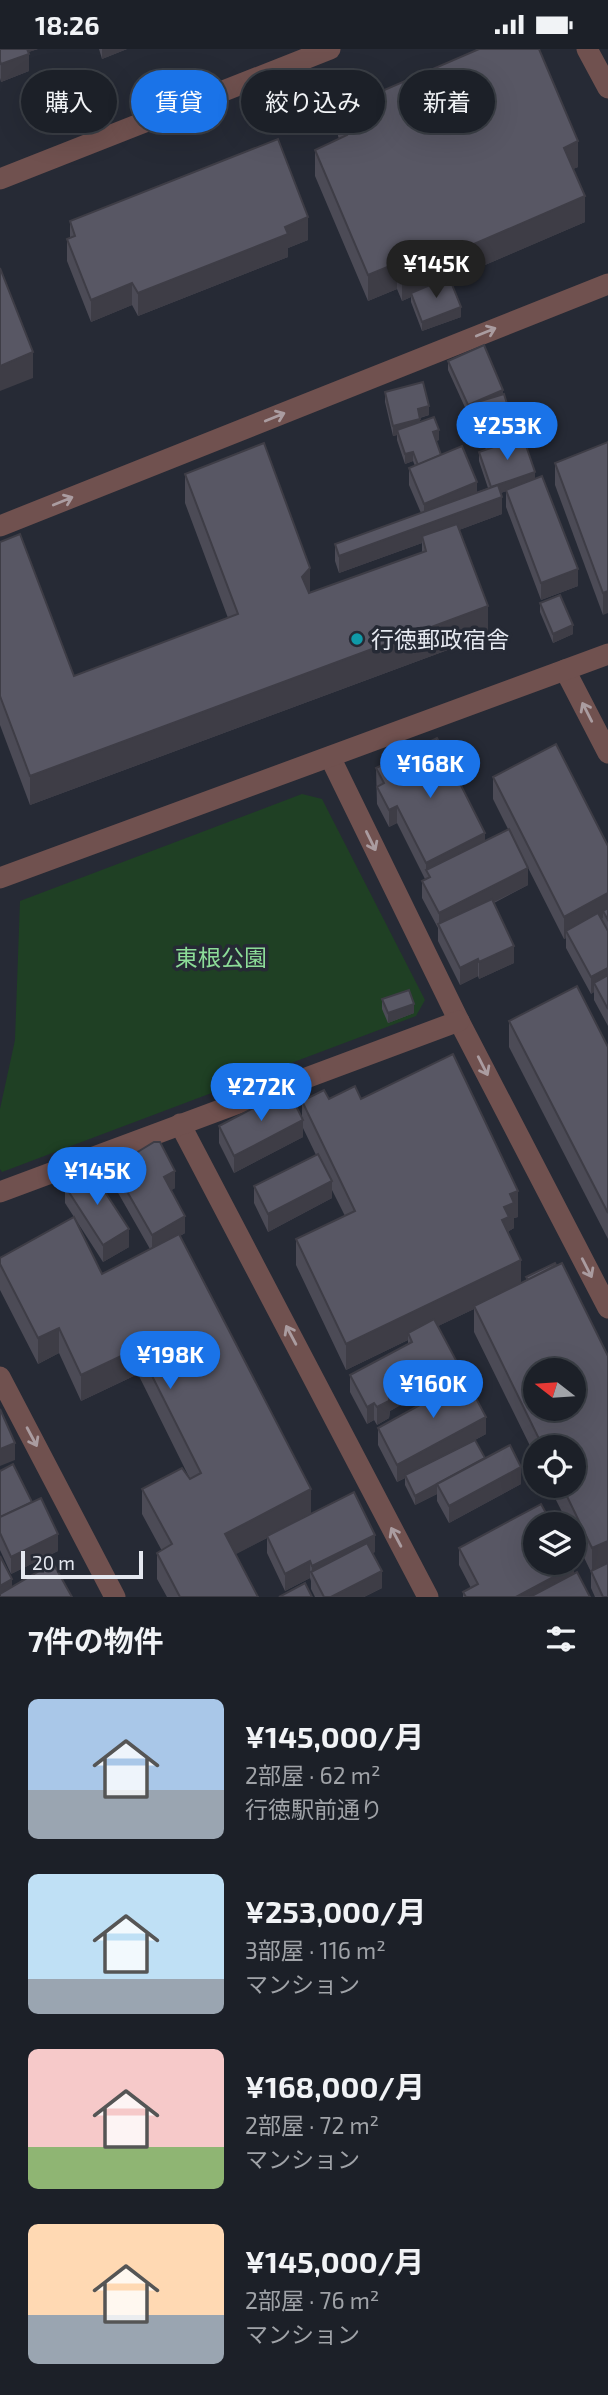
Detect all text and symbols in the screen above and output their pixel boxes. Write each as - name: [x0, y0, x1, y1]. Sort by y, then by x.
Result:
- text: 18:26: [35, 9, 100, 40]
- chip: 購入: [21, 70, 117, 133]
- chip: 賃貸: [131, 70, 227, 133]
- chip: 絞り込み: [241, 70, 385, 133]
- chip: 新着: [399, 70, 495, 133]
- pin: ¥145K: [387, 240, 485, 300]
- text: ¥145K: [402, 249, 470, 277]
- one-way arrow: [475, 325, 496, 338]
- pin: ¥253K: [458, 403, 556, 462]
- one-way arrow: [263, 409, 285, 422]
- text: ¥253K: [473, 411, 541, 439]
- one-way arrow: [52, 493, 74, 506]
- place label: 行徳郵政宿舎: [371, 625, 509, 653]
- marker: 行徳郵政宿舎: [349, 631, 365, 647]
- one-way arrow: [579, 702, 593, 722]
- pin: ¥168K: [381, 741, 479, 800]
- text: ¥168K: [396, 749, 464, 777]
- one-way arrow: [364, 830, 378, 851]
- park label: 東根公園: [175, 943, 267, 971]
- one-way arrow: [477, 1055, 490, 1076]
- pin: ¥272K: [212, 1063, 310, 1123]
- text: ¥272K: [227, 1072, 295, 1100]
- pin: ¥145K: [48, 1147, 146, 1207]
- text: ¥145K: [63, 1156, 131, 1184]
- one-way arrow: [581, 1258, 595, 1278]
- one-way arrow: [283, 1325, 297, 1346]
- pin: ¥198K: [121, 1331, 219, 1391]
- text: ¥198K: [136, 1340, 204, 1368]
- north arrow: [523, 1358, 586, 1421]
- map controls: [523, 1358, 586, 1575]
- pin: ¥160K: [384, 1361, 482, 1420]
- text: ¥160K: [399, 1369, 467, 1397]
- one-way arrow: [25, 1426, 39, 1447]
- button: locate: [523, 1435, 586, 1498]
- button: layers: [523, 1512, 586, 1575]
- one-way arrow: [389, 1527, 403, 1547]
- scale bar: [21, 1548, 144, 1580]
- text: 20 m: [32, 1551, 75, 1574]
- icon: filters: [542, 1620, 580, 1658]
- text: 7件の物件: [28, 1622, 164, 1658]
- text: ¥145,000/月: [245, 1718, 424, 1754]
- icon: home: [84, 1727, 168, 1811]
- text: 2部屋 · 62 m²: [245, 1761, 381, 1789]
- text: 行徳駅前通り: [245, 1795, 383, 1823]
- text: ¥253,000/月: [245, 1893, 427, 1929]
- icon: home: [84, 1902, 168, 1986]
- text: 3部屋 · 116 m²: [245, 1936, 386, 1964]
- text: マンション: [245, 1970, 360, 1998]
- text: ¥168,000/月: [245, 2068, 425, 2104]
- icon: home: [84, 2077, 168, 2161]
- text: 2部屋 · 72 m²: [245, 2111, 379, 2139]
- text: マンション: [245, 2145, 360, 2173]
- text: ¥145,000/月: [245, 2243, 424, 2279]
- icon: home: [84, 2252, 168, 2336]
- text: 2部屋 · 76 m²: [245, 2286, 379, 2314]
- text: マンション: [245, 2320, 360, 2348]

